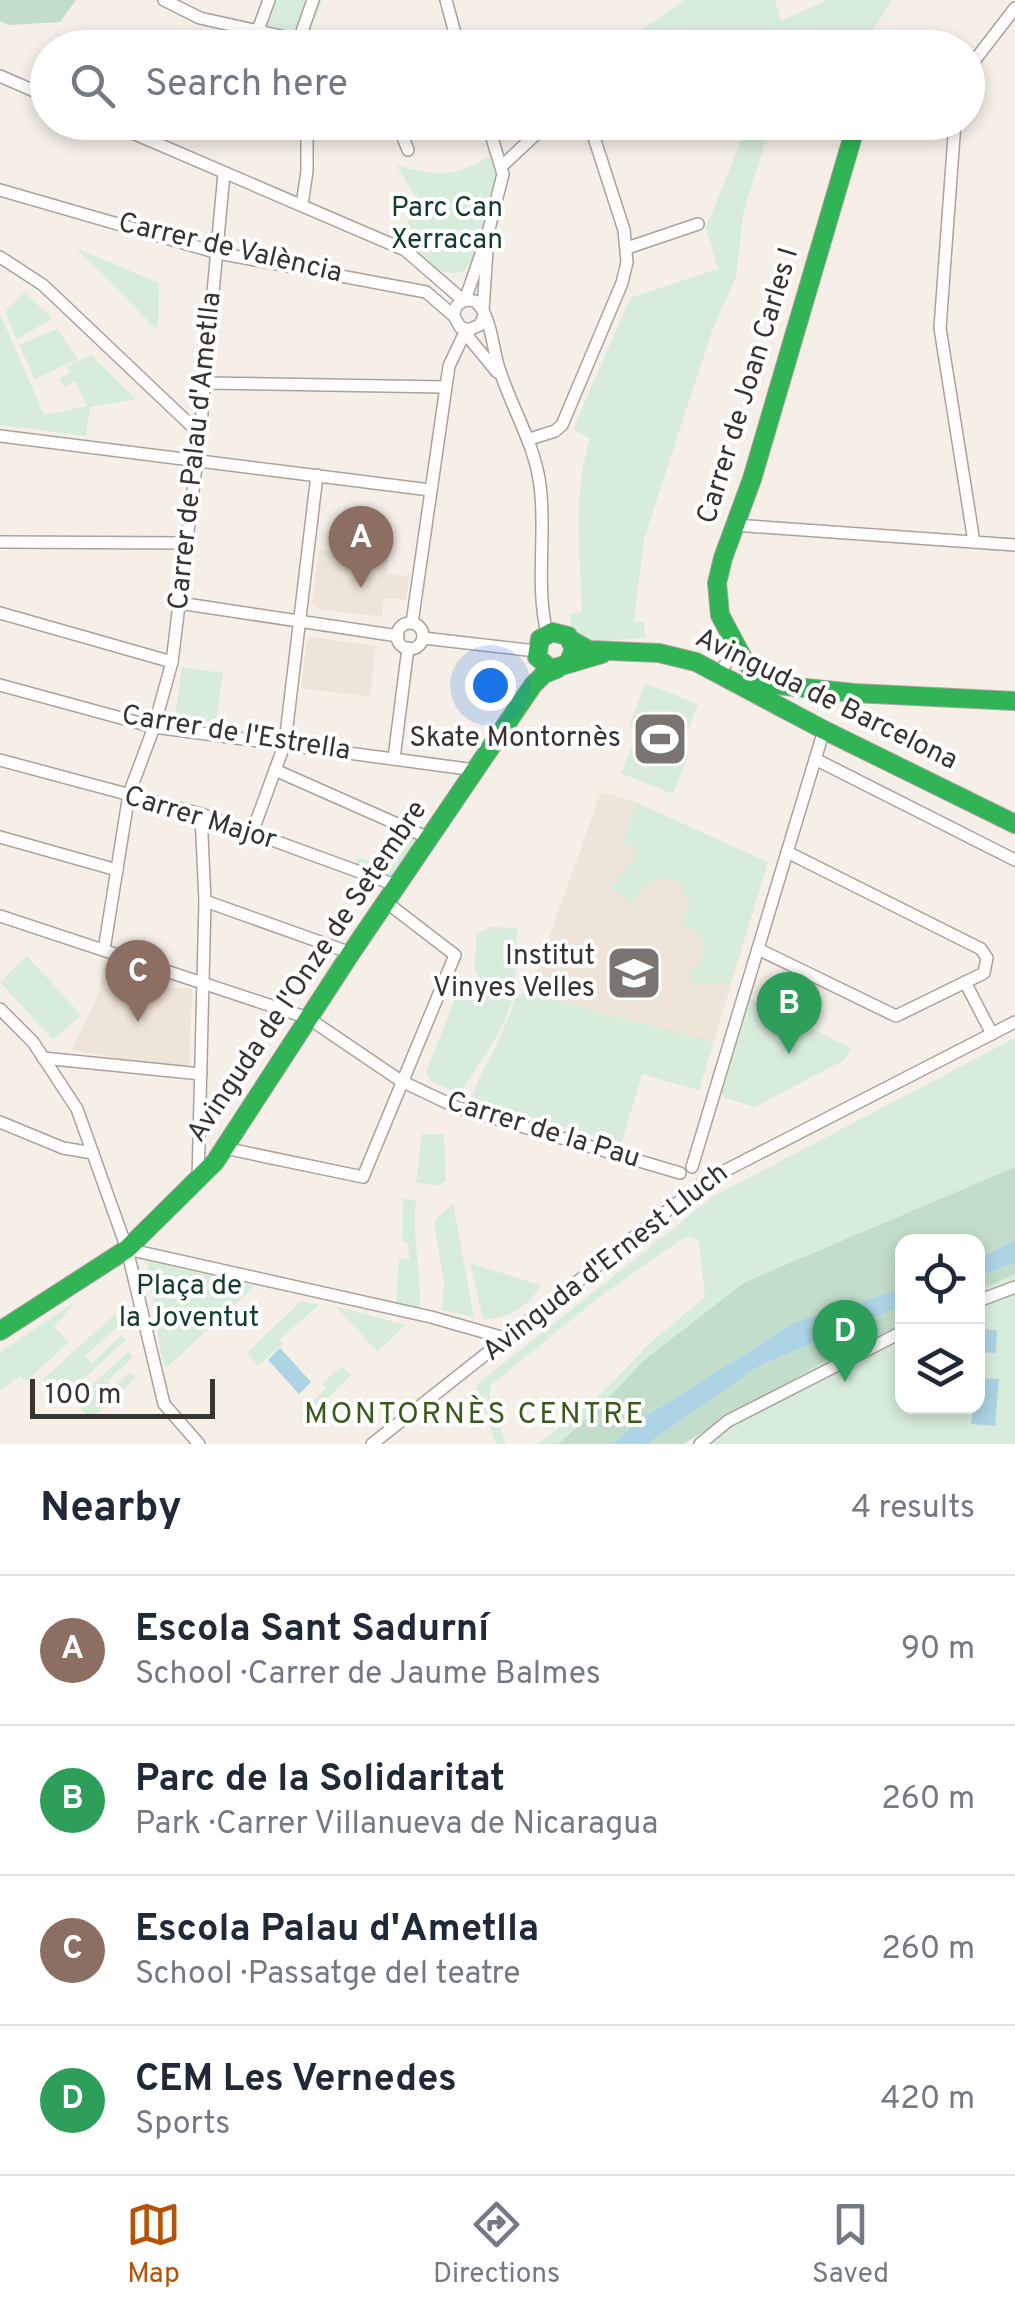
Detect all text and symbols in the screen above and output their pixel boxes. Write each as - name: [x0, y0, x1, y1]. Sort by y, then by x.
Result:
- search box: [30, 30, 985, 140]
- icon: search: [65, 58, 120, 113]
- text: Search here: [145, 61, 348, 110]
- park label: Parc Can Xerracan: [391, 191, 503, 259]
- street label: Carrer de València: [115, 206, 345, 292]
- street label: Carrer de Joan Carles I: [690, 244, 808, 528]
- street label: Carrer de Palau d'Ametlla: [161, 290, 231, 612]
- pin: A: [328, 506, 394, 588]
- street label: Avinguda de Barcelona: [689, 621, 963, 779]
- your location: [465, 660, 516, 711]
- street label: Carrer de l'Estrella: [119, 698, 353, 770]
- sports icon: Skate Montornès: [630, 709, 690, 769]
- place label: Skate Montornès: [409, 721, 621, 757]
- street label: Carrer Major: [119, 779, 281, 859]
- street label: Avinguda de l'Onze de Setembre: [180, 794, 436, 1150]
- place label: Institut Vinyes Velles: [433, 939, 595, 1007]
- pin: C: [106, 940, 170, 1022]
- school or university icon: Institut Vinyes Velles: [604, 943, 664, 1003]
- pin: B: [756, 972, 822, 1054]
- street label: Carrer de la Pau: [442, 1084, 644, 1178]
- street label: Avinguda d'Ernest Lluch: [476, 1156, 736, 1370]
- map controls: [895, 1234, 985, 1414]
- button: locate: [895, 1234, 985, 1324]
- park label: Plaça de la Joventut: [119, 1269, 259, 1337]
- pin: D: [812, 1300, 878, 1382]
- button: layers: [895, 1324, 985, 1414]
- scale bar: [30, 1374, 215, 1418]
- text: 100 m: [45, 1378, 121, 1414]
- district label: MONTORNÈS CENTRE: [304, 1395, 646, 1434]
- text: Nearby: [40, 1483, 182, 1536]
- text: 4 results: [851, 1489, 975, 1529]
- text: Escola Sant Sadurní: [135, 1606, 489, 1655]
- text: A: [61, 1630, 84, 1670]
- text: 90 m: [901, 1630, 975, 1670]
- text: School · Carrer de Jaume Balmes: [135, 1655, 601, 1695]
- text: Parc de la Solidaritat: [135, 1756, 505, 1805]
- text: B: [61, 1780, 84, 1820]
- text: 260 m: [881, 1780, 975, 1820]
- text: Park · Carrer Villanueva de Nicaragua: [135, 1805, 658, 1845]
- text: Escola Palau d'Ametlla: [135, 1906, 539, 1955]
- text: C: [62, 1930, 83, 1970]
- text: 260 m: [881, 1930, 975, 1970]
- text: School · Passatge del teatre: [135, 1955, 520, 1995]
- text: CEM Les Vernedes: [135, 2056, 457, 2105]
- text: D: [61, 2080, 84, 2120]
- text: 420 m: [880, 2080, 975, 2120]
- text: Sports: [135, 2105, 230, 2145]
- tab: Map: [126, 2197, 181, 2293]
- tab: Directions: [433, 2197, 560, 2293]
- tab: Saved: [812, 2197, 889, 2293]

